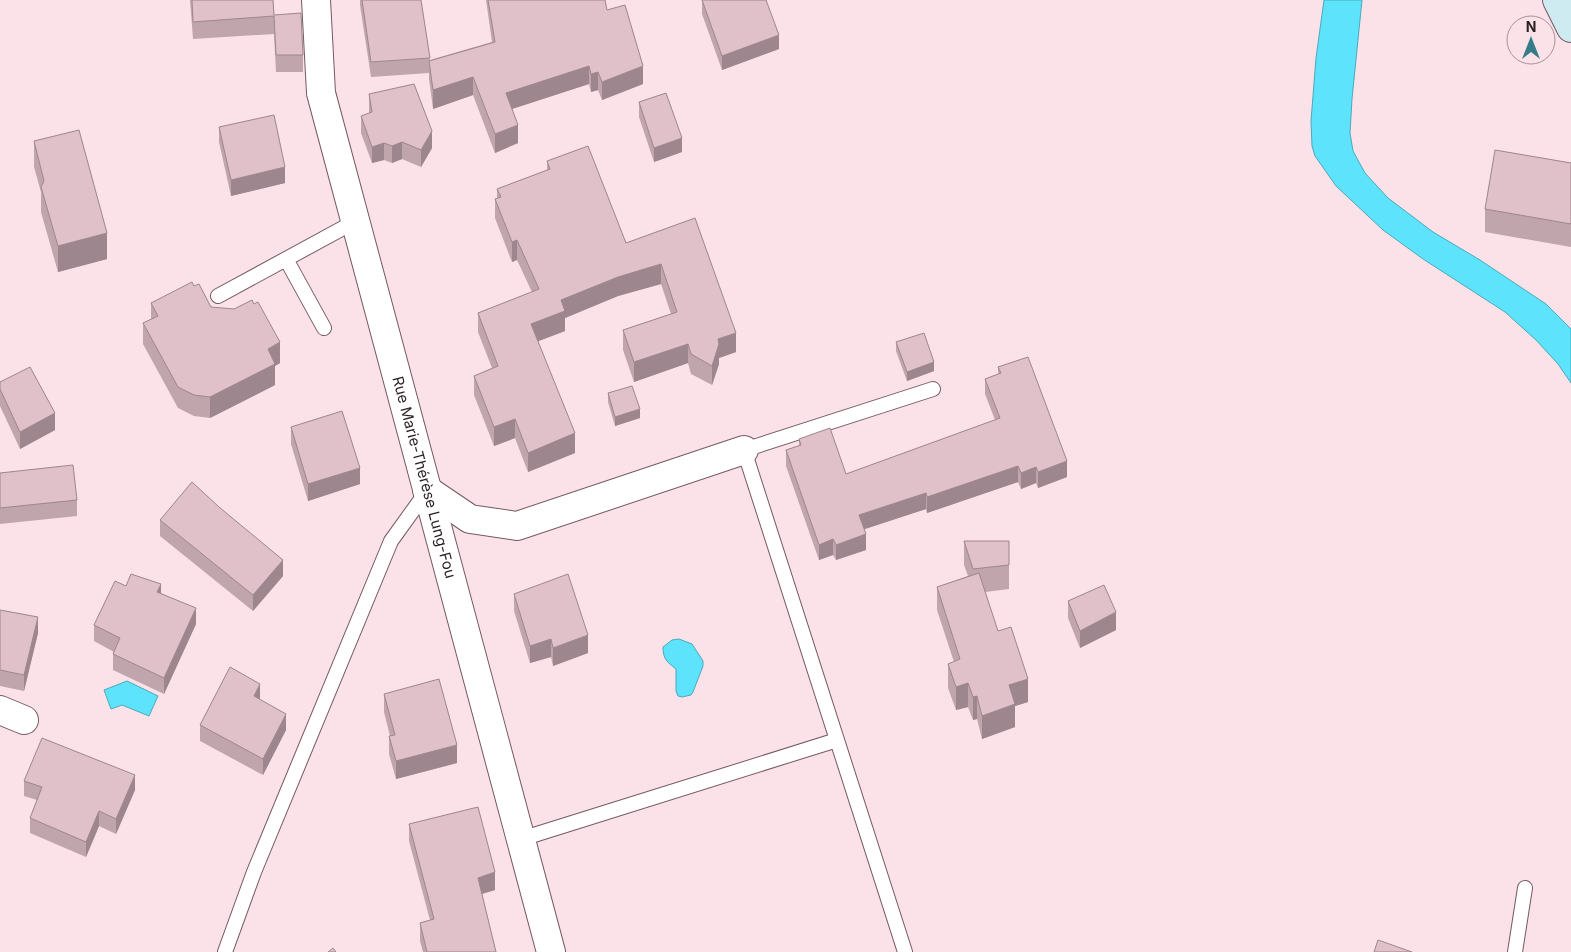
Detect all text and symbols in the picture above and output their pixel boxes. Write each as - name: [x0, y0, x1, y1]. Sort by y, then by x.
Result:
- north arrow: [1506, 15, 1556, 65]
- text: N: [1526, 18, 1536, 35]
- street label: Rue Marie-Thérèse Lung-Fou: [388, 374, 461, 580]

